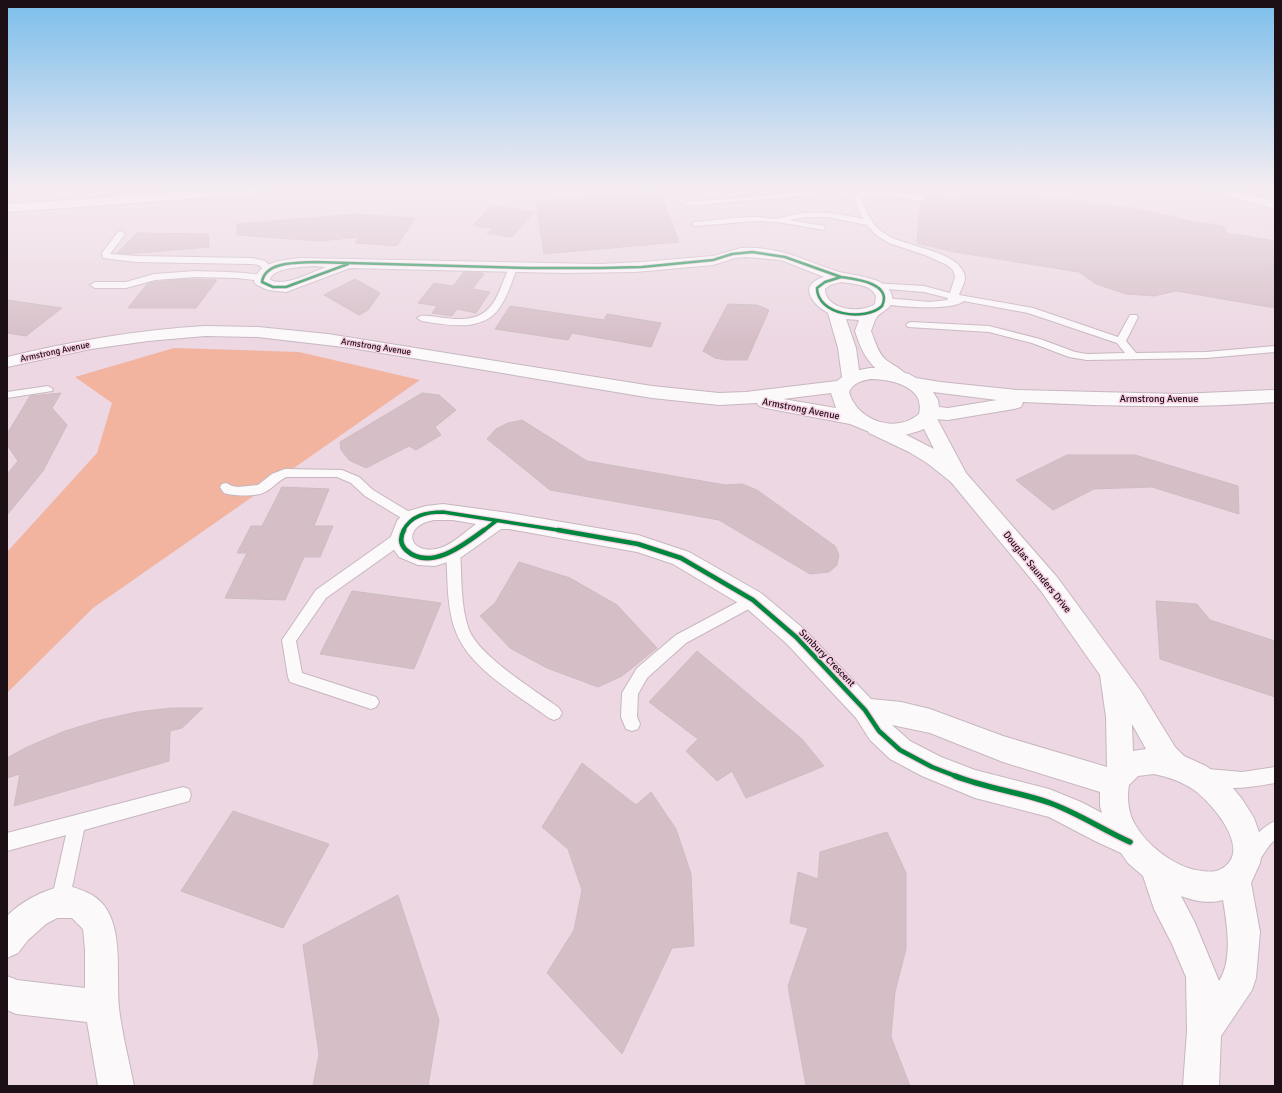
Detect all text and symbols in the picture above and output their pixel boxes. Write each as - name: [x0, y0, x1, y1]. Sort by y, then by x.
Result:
- street label: Armstrong Avenue: [340, 336, 412, 358]
- street label: Armstrong Avenue: [19, 339, 91, 365]
- street label: Armstrong Avenue: [1120, 393, 1198, 405]
- street label: Armstrong Avenue: [761, 396, 841, 422]
- street label: Douglas Saunders Drive: [1000, 529, 1074, 615]
- street label: Sunbury Crescent: [796, 627, 858, 690]

